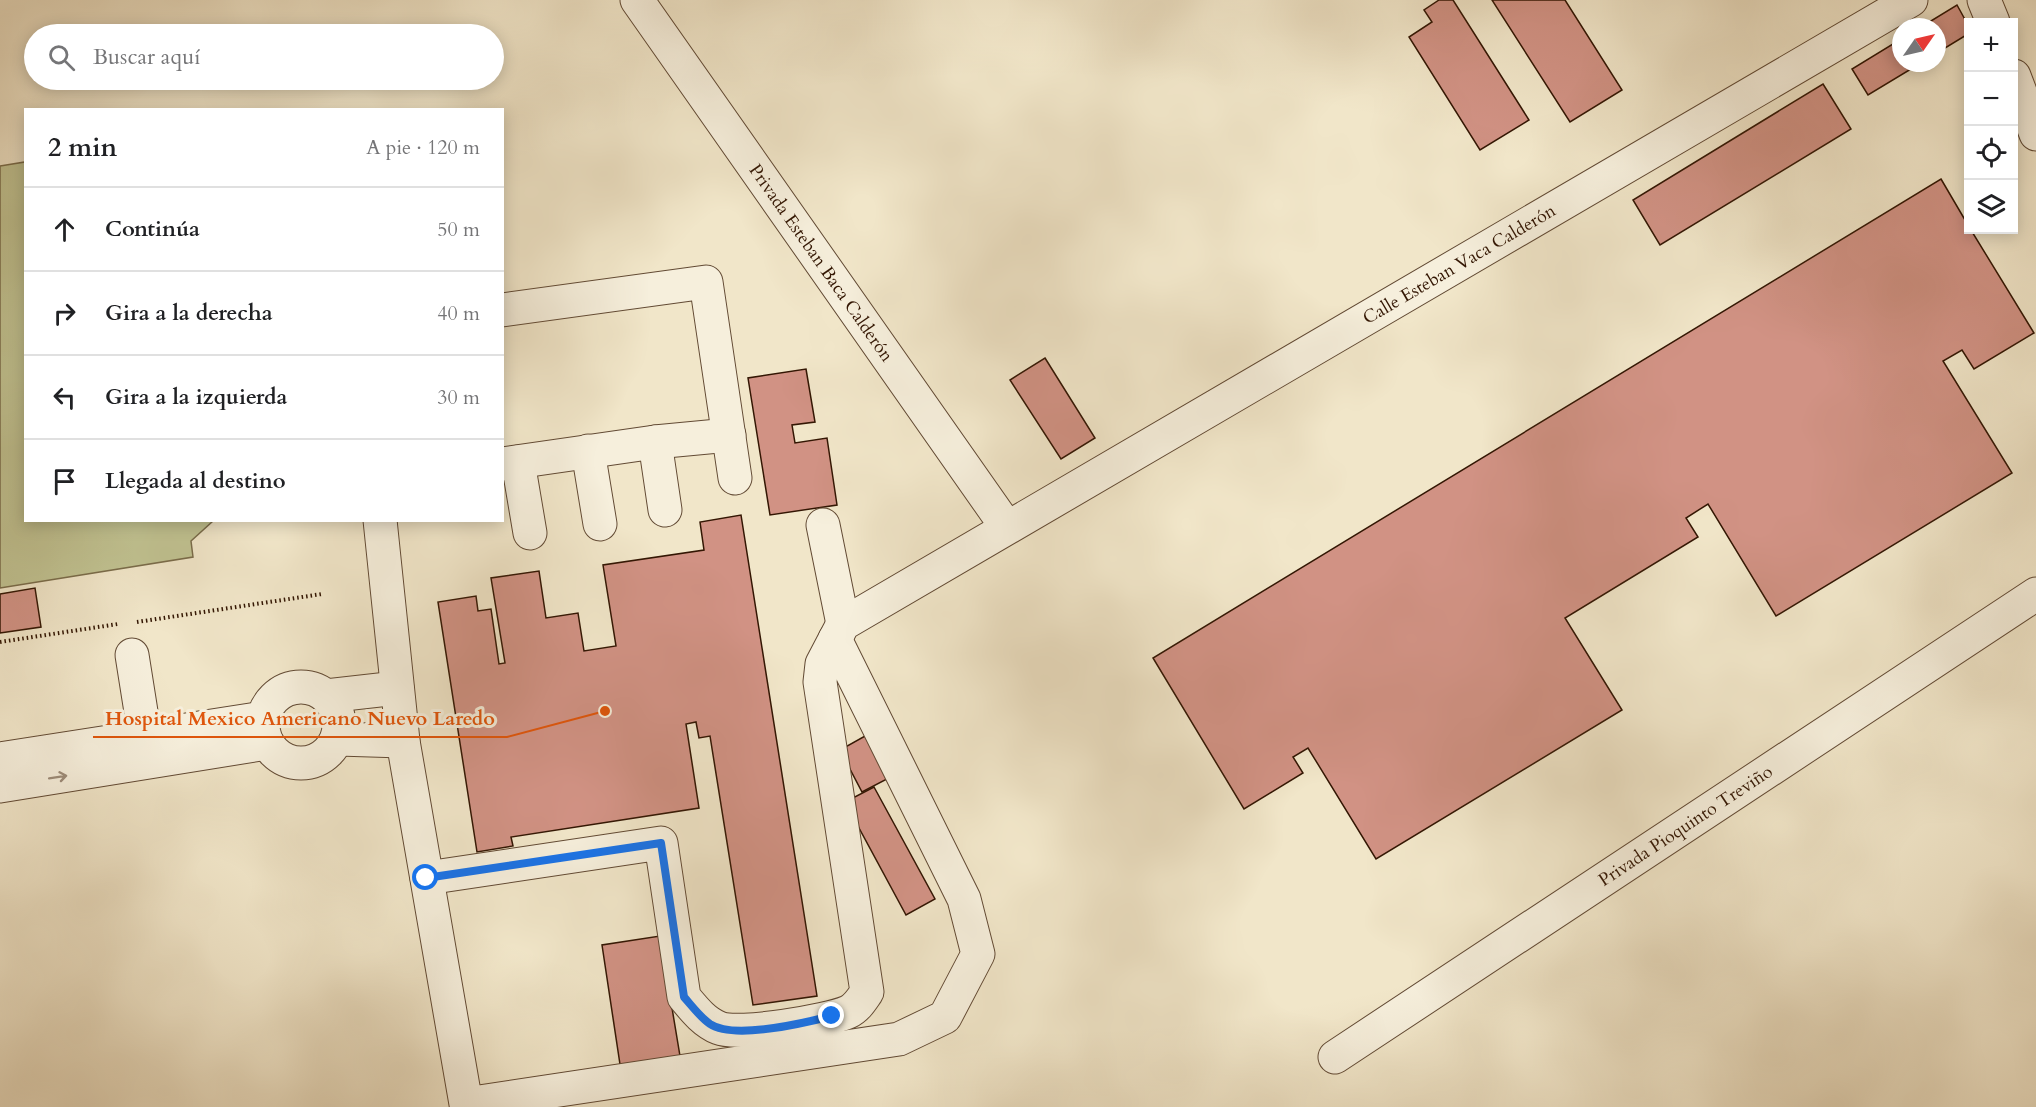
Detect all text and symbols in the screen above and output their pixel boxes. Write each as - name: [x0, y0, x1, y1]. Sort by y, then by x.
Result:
- north arrow: [1892, 18, 1946, 72]
- map controls: [1964, 18, 2018, 234]
- button: +: [1964, 18, 2018, 72]
- search box: [24, 24, 504, 90]
- icon: search: [45, 41, 78, 74]
- text: Buscar aquí: [93, 42, 200, 72]
- button: −: [1964, 72, 2018, 126]
- button: locate: [1964, 126, 2018, 180]
- text: 2 min: [48, 130, 117, 165]
- text: A pie · 120 m: [366, 134, 480, 161]
- street label: Privada Esteban Baca Calderón: [743, 159, 900, 367]
- button: layers: [1964, 180, 2018, 234]
- street label: Calle Esteban Vaca Calderón: [1358, 197, 1561, 330]
- icon: ahead: [48, 213, 81, 246]
- text: Continúa: [105, 214, 200, 244]
- text: 50 m: [437, 216, 480, 243]
- icon: right: [48, 297, 81, 330]
- text: Gira a la derecha: [105, 298, 273, 328]
- text: 40 m: [437, 300, 480, 327]
- icon: left: [48, 381, 81, 414]
- text: Gira a la izquierda: [105, 382, 288, 412]
- text: 30 m: [437, 384, 480, 411]
- icon: arrive: [48, 465, 81, 498]
- text: Llegada al destino: [105, 466, 286, 496]
- callout: Hospital Mexico Americano Nuevo Laredo: [93, 699, 507, 737]
- text: Hospital Mexico Americano Nuevo Laredo: [105, 705, 495, 732]
- street label: Privada Pioquinto Treviño: [1593, 759, 1778, 892]
- one-way arrow: [47, 771, 67, 782]
- route start: [412, 864, 438, 890]
- route end: [818, 1002, 844, 1028]

